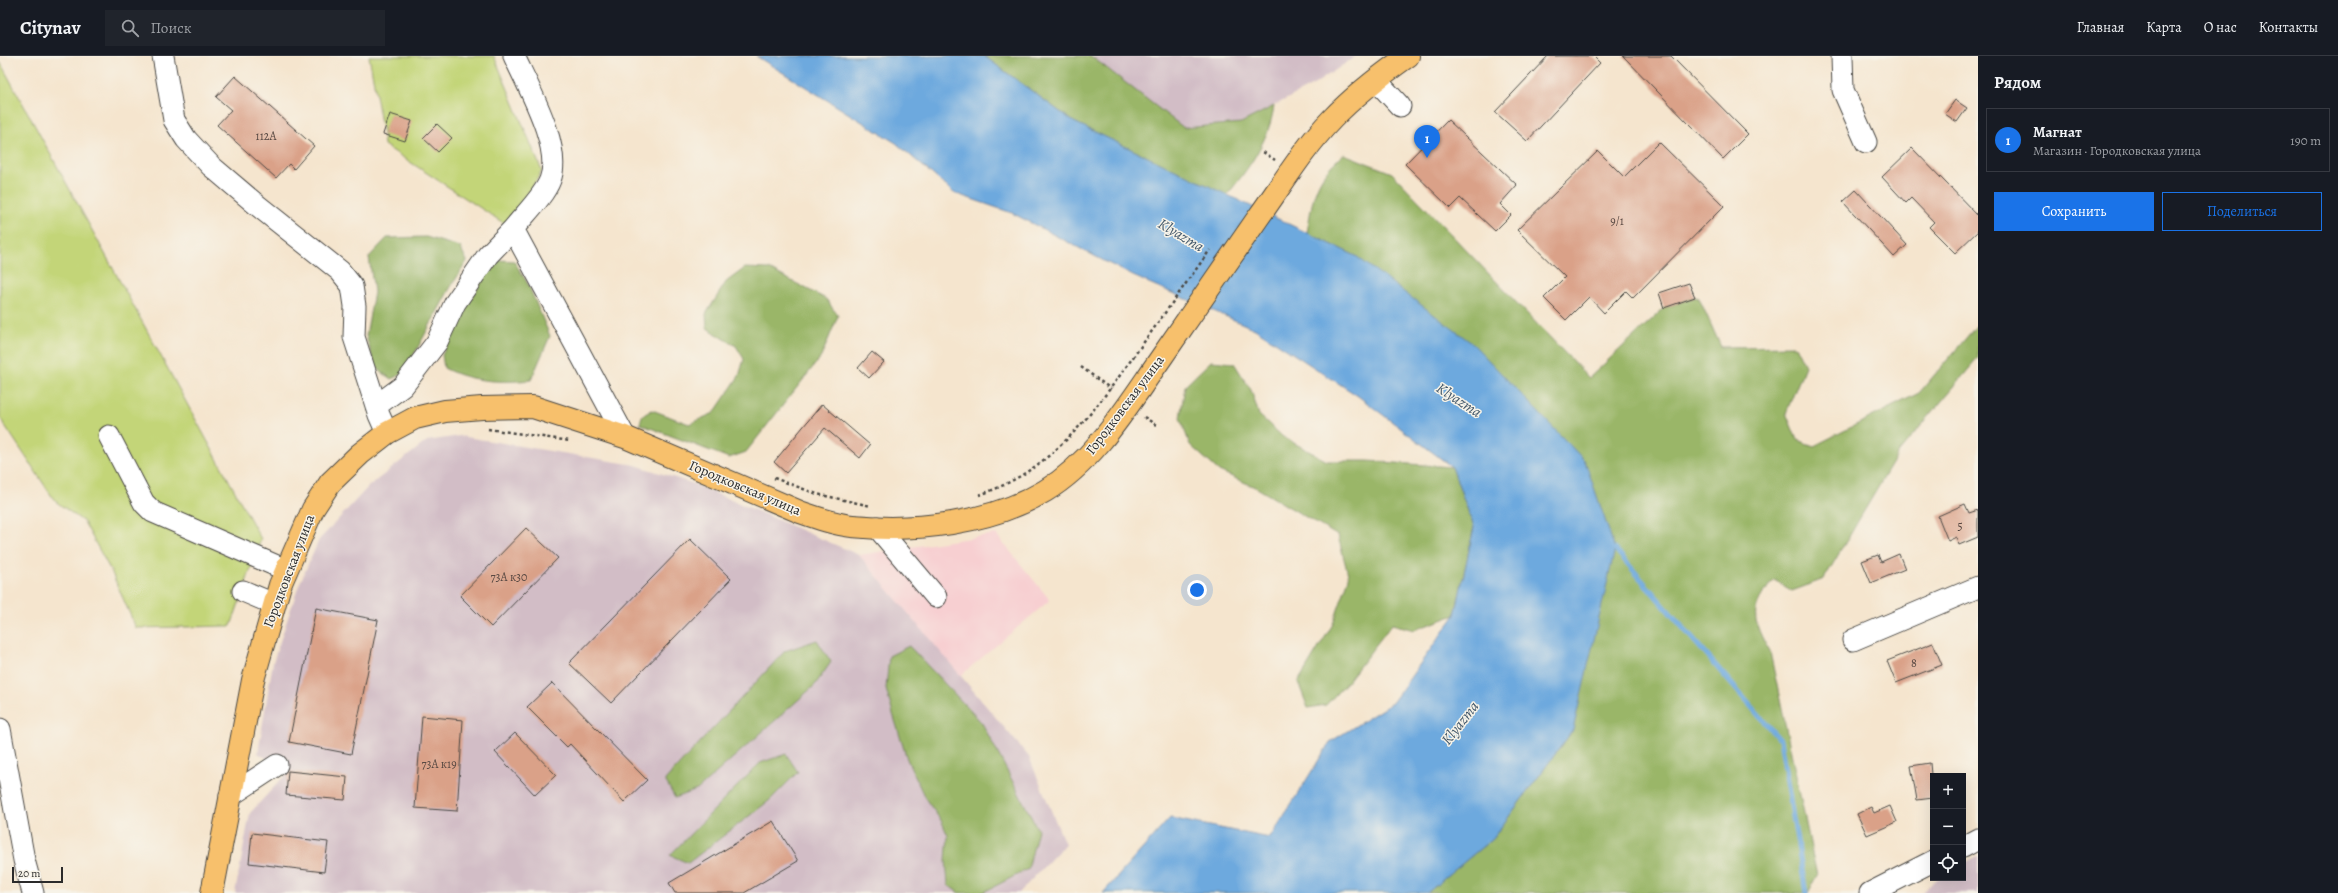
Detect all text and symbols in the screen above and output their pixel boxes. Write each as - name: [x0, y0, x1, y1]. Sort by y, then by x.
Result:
- search box: [105, 10, 385, 46]
- text: Citynav: [20, 15, 81, 41]
- icon: search: [119, 17, 141, 39]
- text: Поиск: [151, 18, 192, 38]
- text: Главная: [2077, 18, 2124, 37]
- text: Карта: [2146, 18, 2182, 37]
- text: О нас: [2204, 18, 2237, 37]
- text: Контакты: [2259, 18, 2318, 37]
- text: Рядом: [1994, 71, 2041, 94]
- text: Магнат: [2033, 122, 2082, 142]
- pin: 1: [1414, 125, 1440, 158]
- house number: 112А: [256, 128, 277, 144]
- text: 1: [2006, 132, 2010, 149]
- text: 190 m: [2290, 132, 2321, 149]
- text: Магазин · Городковская улица: [2033, 142, 2201, 159]
- button: Сохранить: [1994, 192, 2154, 231]
- button: Поделиться: [2162, 192, 2322, 231]
- house number: 9/1: [1610, 213, 1624, 229]
- water label: Klyazma: [1154, 214, 1208, 256]
- street label: Городковская улица: [1081, 351, 1169, 459]
- water label: Klyazma: [1433, 378, 1485, 422]
- street label: Городковская улица: [686, 456, 804, 520]
- street label: Городковская улица: [259, 511, 320, 630]
- house number: 5: [1957, 518, 1963, 534]
- house number: 73А к30: [490, 569, 528, 585]
- your location: [1187, 580, 1207, 600]
- house number: 8: [1911, 655, 1917, 671]
- water label: Klyazma: [1437, 697, 1483, 749]
- house number: 73А к19: [421, 756, 457, 772]
- map controls: [1930, 773, 1966, 881]
- button: +: [1930, 773, 1966, 809]
- button: −: [1930, 809, 1966, 845]
- button: locate: [1930, 845, 1966, 881]
- scale bar: [12, 865, 63, 884]
- text: 20 m: [18, 866, 40, 881]

